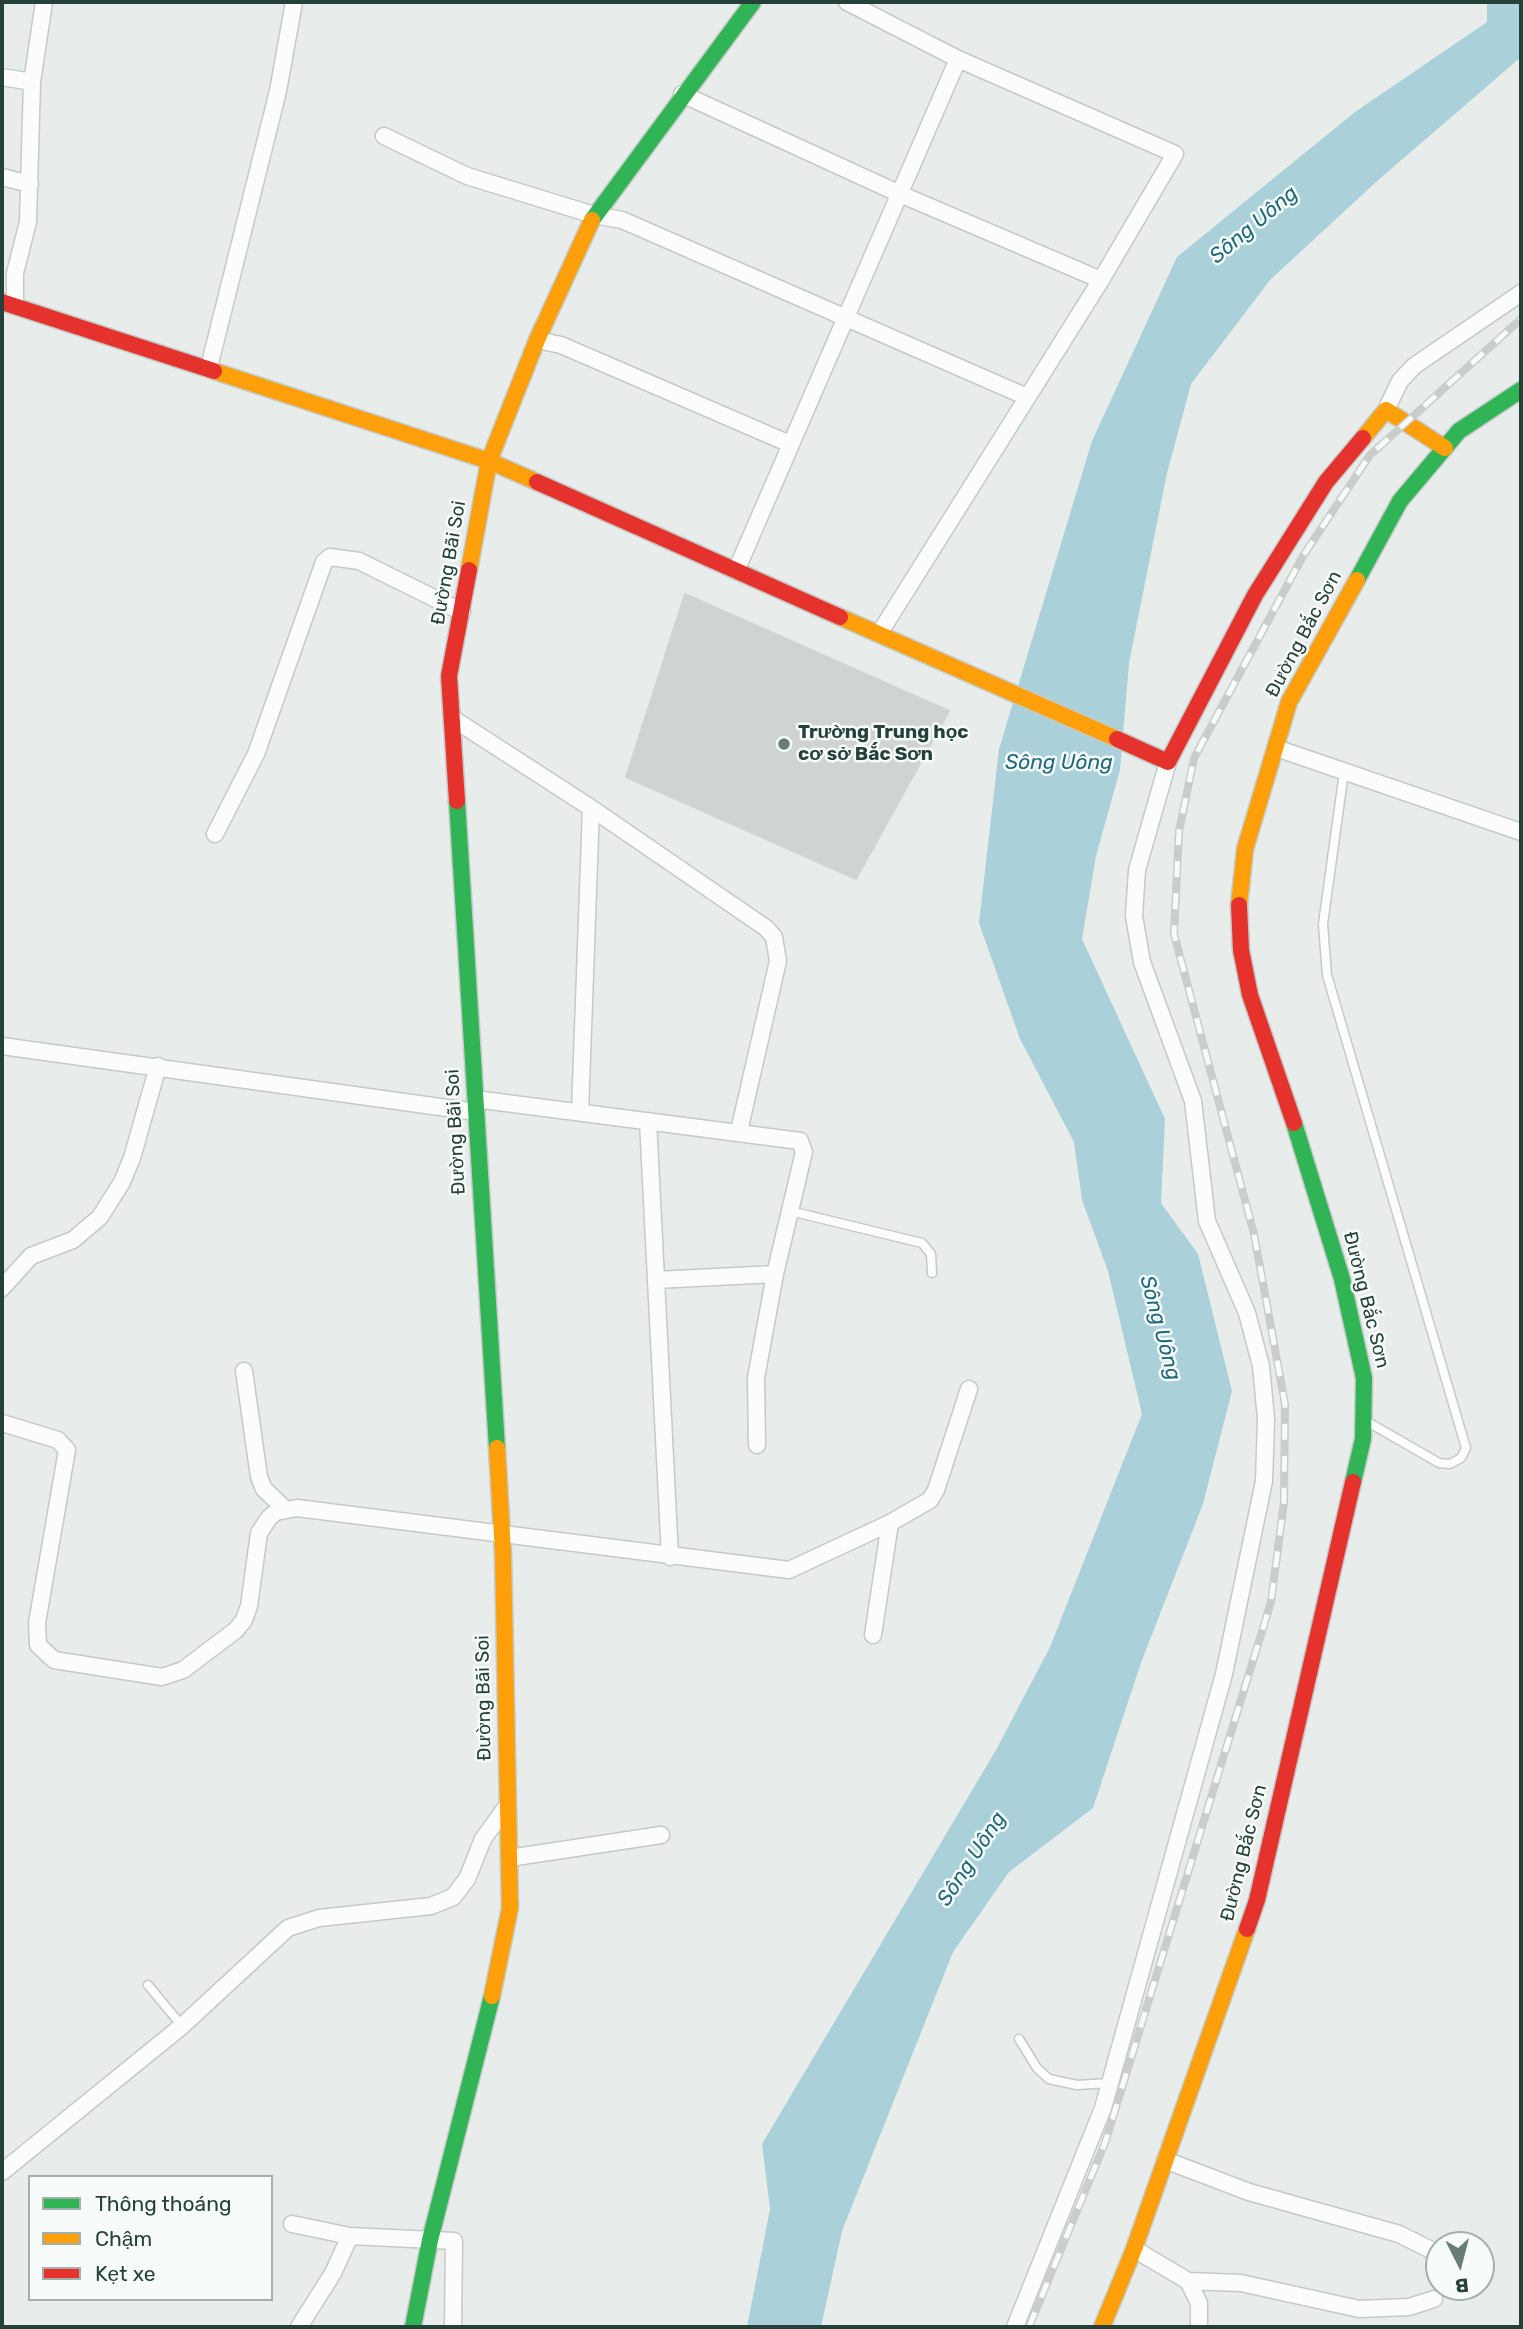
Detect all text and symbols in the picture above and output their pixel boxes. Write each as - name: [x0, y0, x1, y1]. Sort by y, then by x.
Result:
- water label: Sông Uông: [1205, 181, 1303, 269]
- street label: Đường Bãi Soi: [427, 499, 471, 627]
- street label: Đường Bắc Sơn: [1261, 567, 1347, 701]
- place label: Trường Trung học cơ sở Bắc Sơn: [798, 722, 968, 766]
- marker: Trường Trung học cơ sở Bắc Sơn: [776, 736, 792, 752]
- water label: Sông Uông: [1005, 750, 1113, 776]
- street label: Đường Bãi Soi: [441, 1069, 471, 1195]
- street label: Đường Bắc Sơn: [1338, 1229, 1394, 1371]
- water label: Sông Uông: [1134, 1273, 1186, 1383]
- street label: Đường Bãi Soi: [472, 1635, 496, 1761]
- street label: Đường Bắc Sơn: [1216, 1782, 1272, 1924]
- water label: Sông Uông: [932, 1807, 1012, 1911]
- legend: [28, 2175, 273, 2301]
- text: Thông thoáng: [95, 2191, 231, 2216]
- text: Chậm: [95, 2226, 152, 2251]
- north arrow: [1425, 2231, 1495, 2301]
- text: Kẹt xe: [95, 2261, 155, 2286]
- text: B: [1454, 2273, 1470, 2298]

